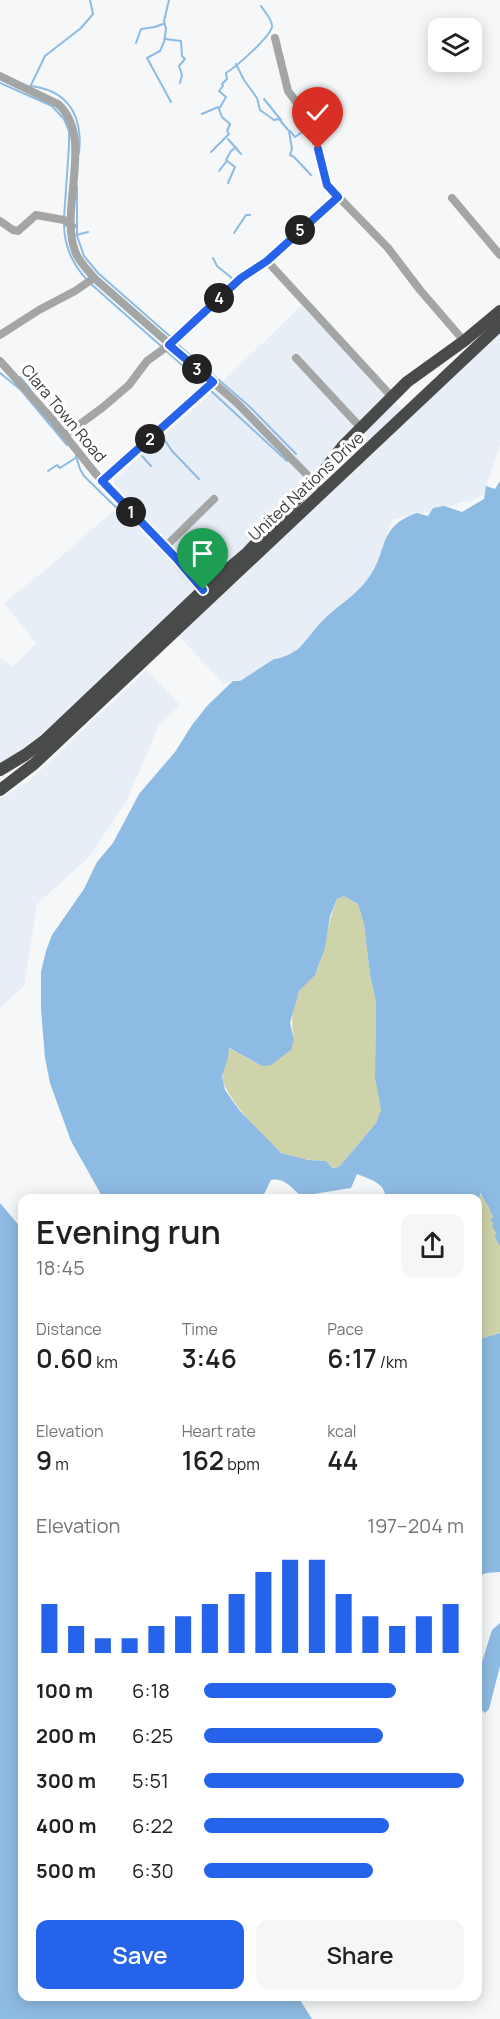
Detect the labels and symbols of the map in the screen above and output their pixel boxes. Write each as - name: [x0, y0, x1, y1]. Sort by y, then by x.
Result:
- pin: [292, 87, 343, 149]
- pin: 5: [285, 215, 315, 245]
- pin: 4: [204, 283, 234, 313]
- pin: 3: [182, 354, 212, 384]
- street label: Clara Town Road: [16, 359, 112, 467]
- pin: 2: [135, 424, 165, 454]
- street label: United Nations Drive: [243, 427, 369, 545]
- pin: 1: [116, 497, 146, 527]
- pin: [177, 528, 228, 590]

